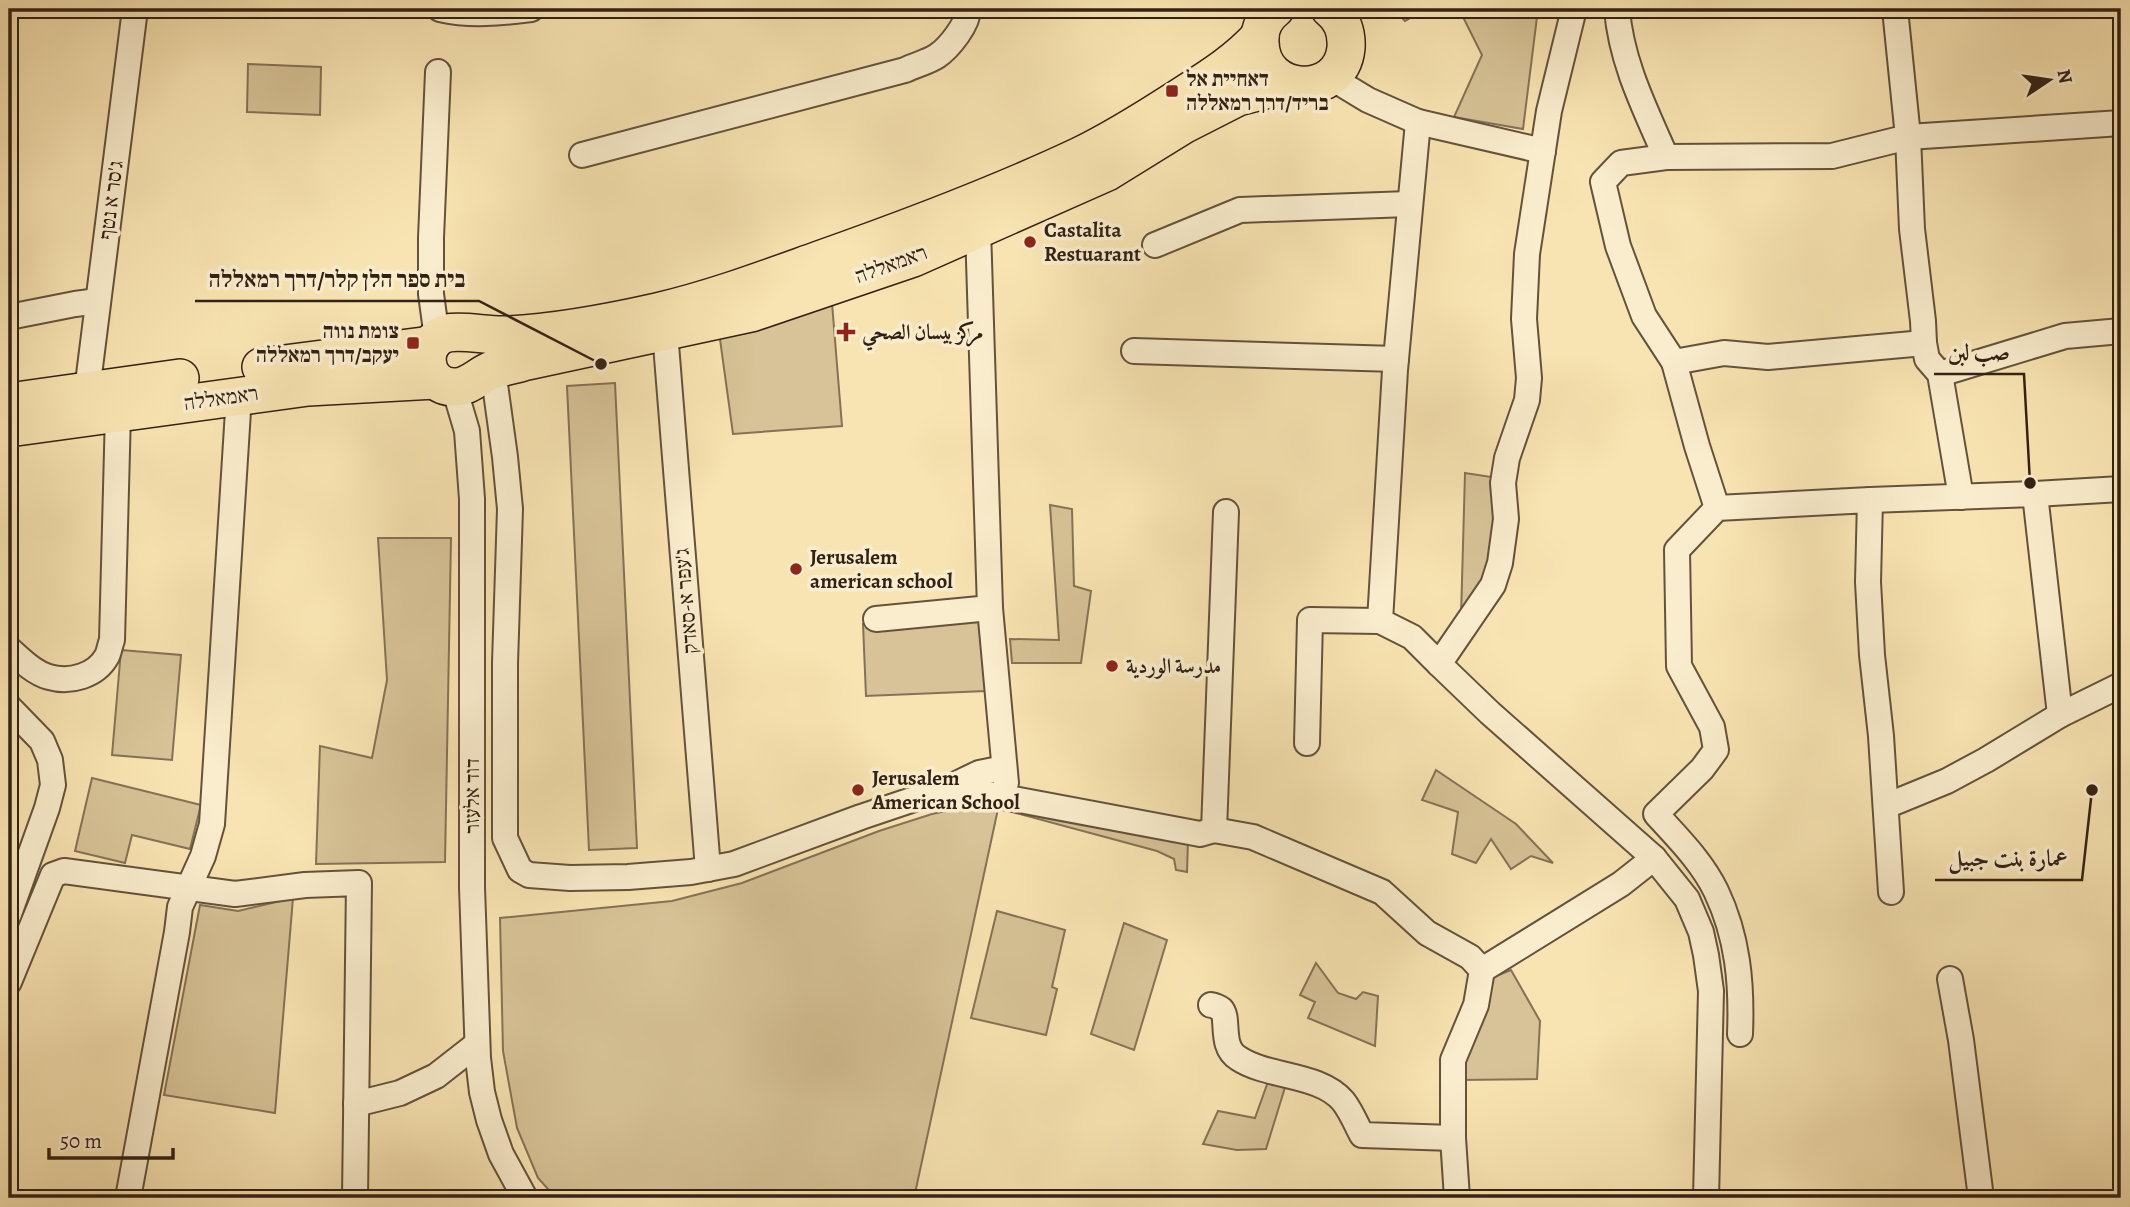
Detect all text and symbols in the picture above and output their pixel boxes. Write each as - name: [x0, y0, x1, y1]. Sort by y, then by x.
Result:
- north arrow: [2014, 46, 2084, 116]
- place label: דאחיית אל בריד/דרך רמאללה: [1186, 65, 1329, 117]
- text: N: [2050, 67, 2079, 86]
- marker: דאחיית אל בריד/דרך רמאללה: [1164, 83, 1180, 99]
- street label: ג'סר א נטף: [92, 159, 130, 241]
- place label: Castalita Restuarant: [1044, 216, 1141, 268]
- marker: Castalita Restuarant: [1022, 234, 1038, 250]
- street label: ראמאללה: [851, 238, 931, 290]
- callout: בית ספר הלן קלר/דרך רמאללה: [195, 257, 479, 301]
- text: בית ספר הלן קלר/דרך רמאללה: [209, 264, 465, 295]
- place label: צומת נווה יעקב/דרך רמאללה: [256, 317, 399, 369]
- place label: مركز بيسان الصحي: [862, 318, 983, 351]
- marker: مركز بيسان الصحي: [836, 322, 856, 342]
- callout: صب لبن: [1934, 330, 2024, 374]
- marker: צומת נווה יעקב/דרך רמאללה: [405, 335, 421, 351]
- text: صب لبن: [1948, 337, 2010, 368]
- street label: ראמאללה: [182, 379, 260, 417]
- place label: Jerusalem american school: [810, 543, 953, 595]
- street label: ג'עפר א-סאדק: [667, 547, 705, 655]
- marker: Jerusalem american school: [788, 561, 804, 577]
- place label: مدرسة الوردية: [1126, 652, 1221, 680]
- marker: مدرسة الوردية: [1104, 658, 1120, 674]
- street label: דוד אלעזר: [458, 758, 486, 834]
- place label: Jerusalem American School: [871, 764, 1020, 816]
- marker: Jerusalem American School: [850, 782, 866, 798]
- callout: عمارة بنت جبيل: [1935, 836, 2082, 880]
- text: عمارة بنت جبيل: [1948, 843, 2068, 875]
- scale bar: [49, 1116, 173, 1160]
- text: 50 m: [60, 1127, 102, 1155]

